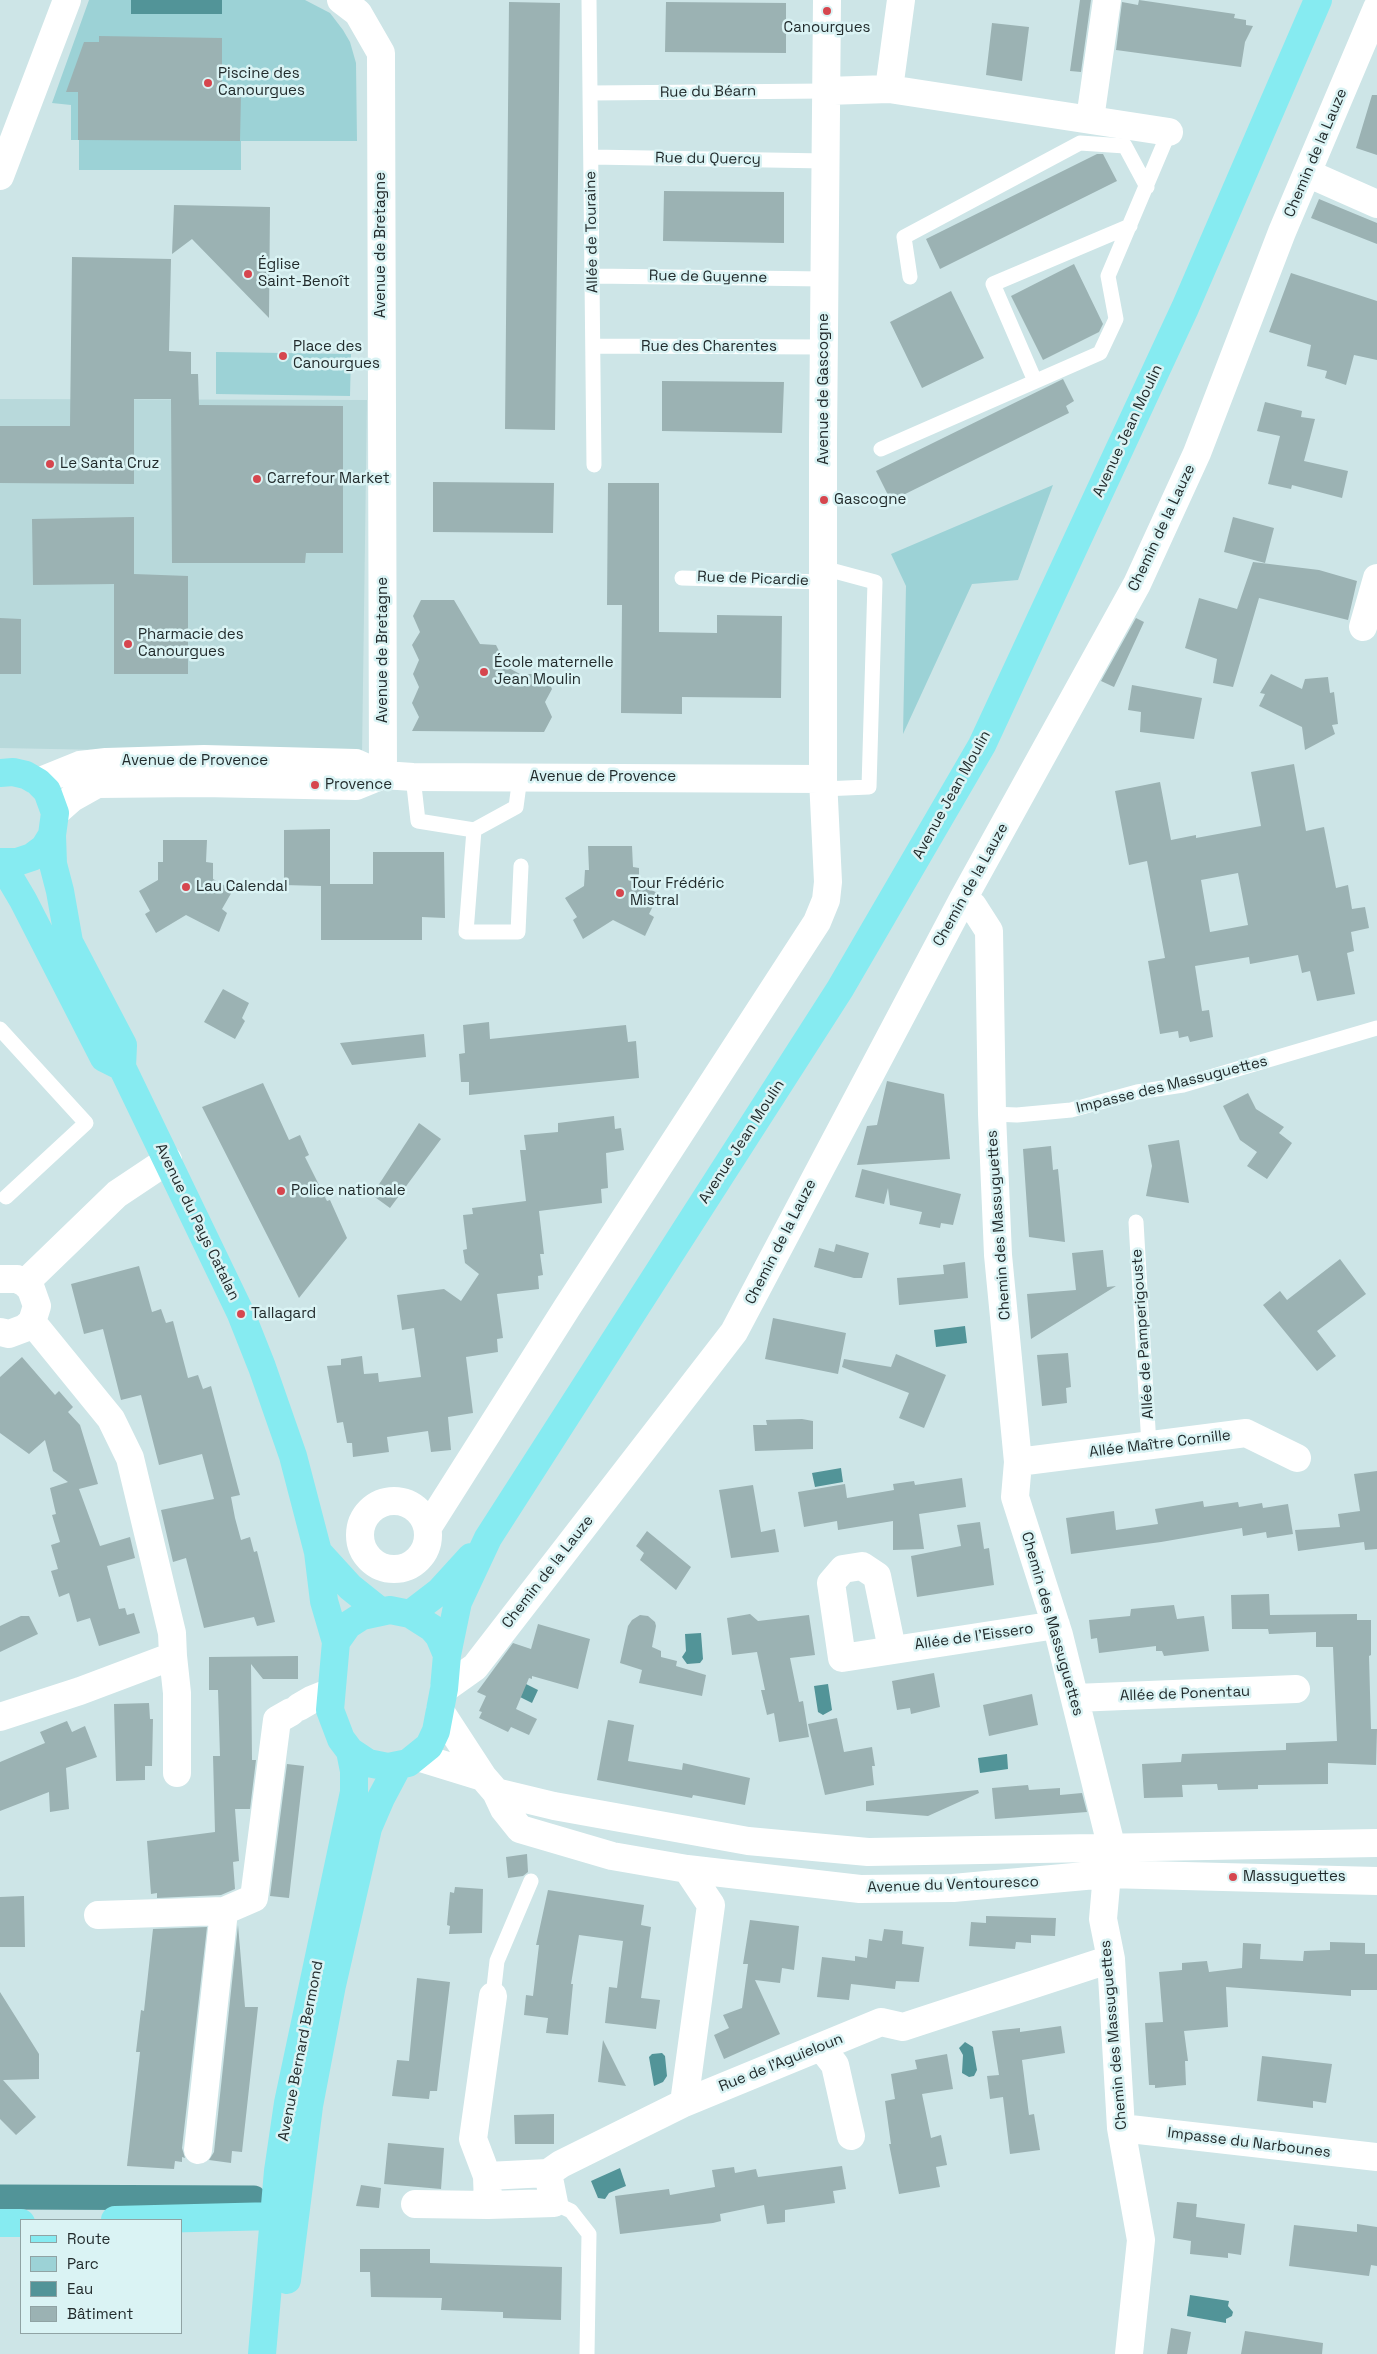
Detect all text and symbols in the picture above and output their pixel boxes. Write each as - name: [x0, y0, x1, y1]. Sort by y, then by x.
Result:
- marker: Canourgues: [821, 5, 833, 17]
- place label: Canourgues: [784, 19, 870, 37]
- place label: Piscine des Canourgues: [218, 65, 305, 100]
- marker: Piscine des Canourgues: [202, 77, 214, 89]
- street label: Rue du Béarn: [660, 82, 756, 102]
- street label: Chemin de la Lauze: [1281, 86, 1351, 220]
- street label: Rue du Quercy: [655, 149, 761, 169]
- street label: Allée de Touraine: [582, 171, 602, 293]
- street label: Avenue de Bretagne: [372, 172, 390, 318]
- place label: Église Saint-Benoît: [258, 256, 350, 291]
- street label: Rue de Guyenne: [649, 267, 767, 287]
- marker: Église Saint-Benoît: [242, 268, 254, 280]
- street label: Avenue de Gascogne: [815, 313, 833, 465]
- place label: Place des Canourgues: [293, 338, 380, 373]
- street label: Rue des Charentes: [641, 338, 777, 356]
- marker: Place des Canourgues: [277, 350, 289, 362]
- street label: Avenue Jean Moulin: [1089, 362, 1167, 500]
- place label: Le Santa Cruz: [60, 455, 159, 473]
- marker: Le Santa Cruz: [44, 458, 56, 470]
- street label: Chemin de la Lauze: [1125, 462, 1199, 594]
- place label: Carrefour Market: [267, 470, 390, 488]
- marker: Carrefour Market: [251, 473, 263, 485]
- place label: Gascogne: [834, 491, 906, 509]
- marker: Gascogne: [818, 494, 830, 506]
- street label: Rue de Picardie: [697, 568, 809, 590]
- street label: Avenue de Bretagne: [374, 577, 392, 723]
- place label: Pharmacie des Canourgues: [138, 626, 244, 661]
- marker: Pharmacie des Canourgues: [122, 638, 134, 650]
- place label: École maternelle Jean Moulin: [494, 654, 614, 689]
- marker: École maternelle Jean Moulin: [478, 666, 490, 678]
- street label: Avenue Jean Moulin: [909, 728, 995, 862]
- street label: Avenue de Provence: [122, 752, 268, 770]
- street label: Avenue de Provence: [530, 768, 676, 786]
- place label: Provence: [325, 776, 392, 794]
- marker: Provence: [309, 779, 321, 791]
- street label: Chemin de la Lauze: [930, 820, 1012, 950]
- place label: Tour Frédéric Mistral: [630, 875, 724, 910]
- place label: Lau Calendal: [196, 878, 288, 896]
- marker: Lau Calendal: [180, 881, 192, 893]
- marker: Tour Frédéric Mistral: [614, 887, 626, 899]
- street label: Impasse des Massuguettes: [1075, 1053, 1269, 1117]
- street label: Avenue Jean Moulin: [695, 1077, 789, 1207]
- street label: Chemin des Massuguettes: [983, 1129, 1015, 1321]
- street label: Avenue du Pays Catalan: [151, 1141, 243, 1303]
- street label: Chemin de la Lauze: [742, 1176, 820, 1308]
- place label: Police nationale: [291, 1182, 406, 1200]
- marker: Police nationale: [275, 1185, 287, 1197]
- street label: Allée de Pamperigouste: [1128, 1248, 1158, 1420]
- place label: Tallagard: [251, 1305, 316, 1323]
- marker: Tallagard: [235, 1308, 247, 1320]
- street label: Allée Maître Cornille: [1088, 1426, 1232, 1462]
- street label: Chemin de la Lauze: [498, 1512, 598, 1632]
- street label: Chemin des Massuguettes: [1017, 1530, 1087, 1718]
- street label: Allée de l'Eissero: [913, 1620, 1035, 1654]
- street label: Allée de Ponentau: [1120, 1683, 1250, 1705]
- place label: Massuguettes: [1243, 1868, 1346, 1886]
- marker: Massuguettes: [1227, 1871, 1239, 1883]
- street label: Avenue du Ventouresco: [867, 1873, 1039, 1897]
- street label: Chemin des Massuguettes: [1097, 1939, 1131, 2131]
- street label: Avenue Bernard Bermond: [275, 1959, 327, 2143]
- street label: Rue de l'Aguieloun: [716, 2030, 846, 2096]
- street label: Impasse du Narbounes: [1166, 2124, 1332, 2162]
- legend: [20, 2219, 182, 2334]
- text: Route: [67, 2229, 110, 2248]
- text: Parc: [67, 2254, 99, 2273]
- text: Eau: [67, 2279, 93, 2298]
- text: Bâtiment: [67, 2304, 133, 2323]

